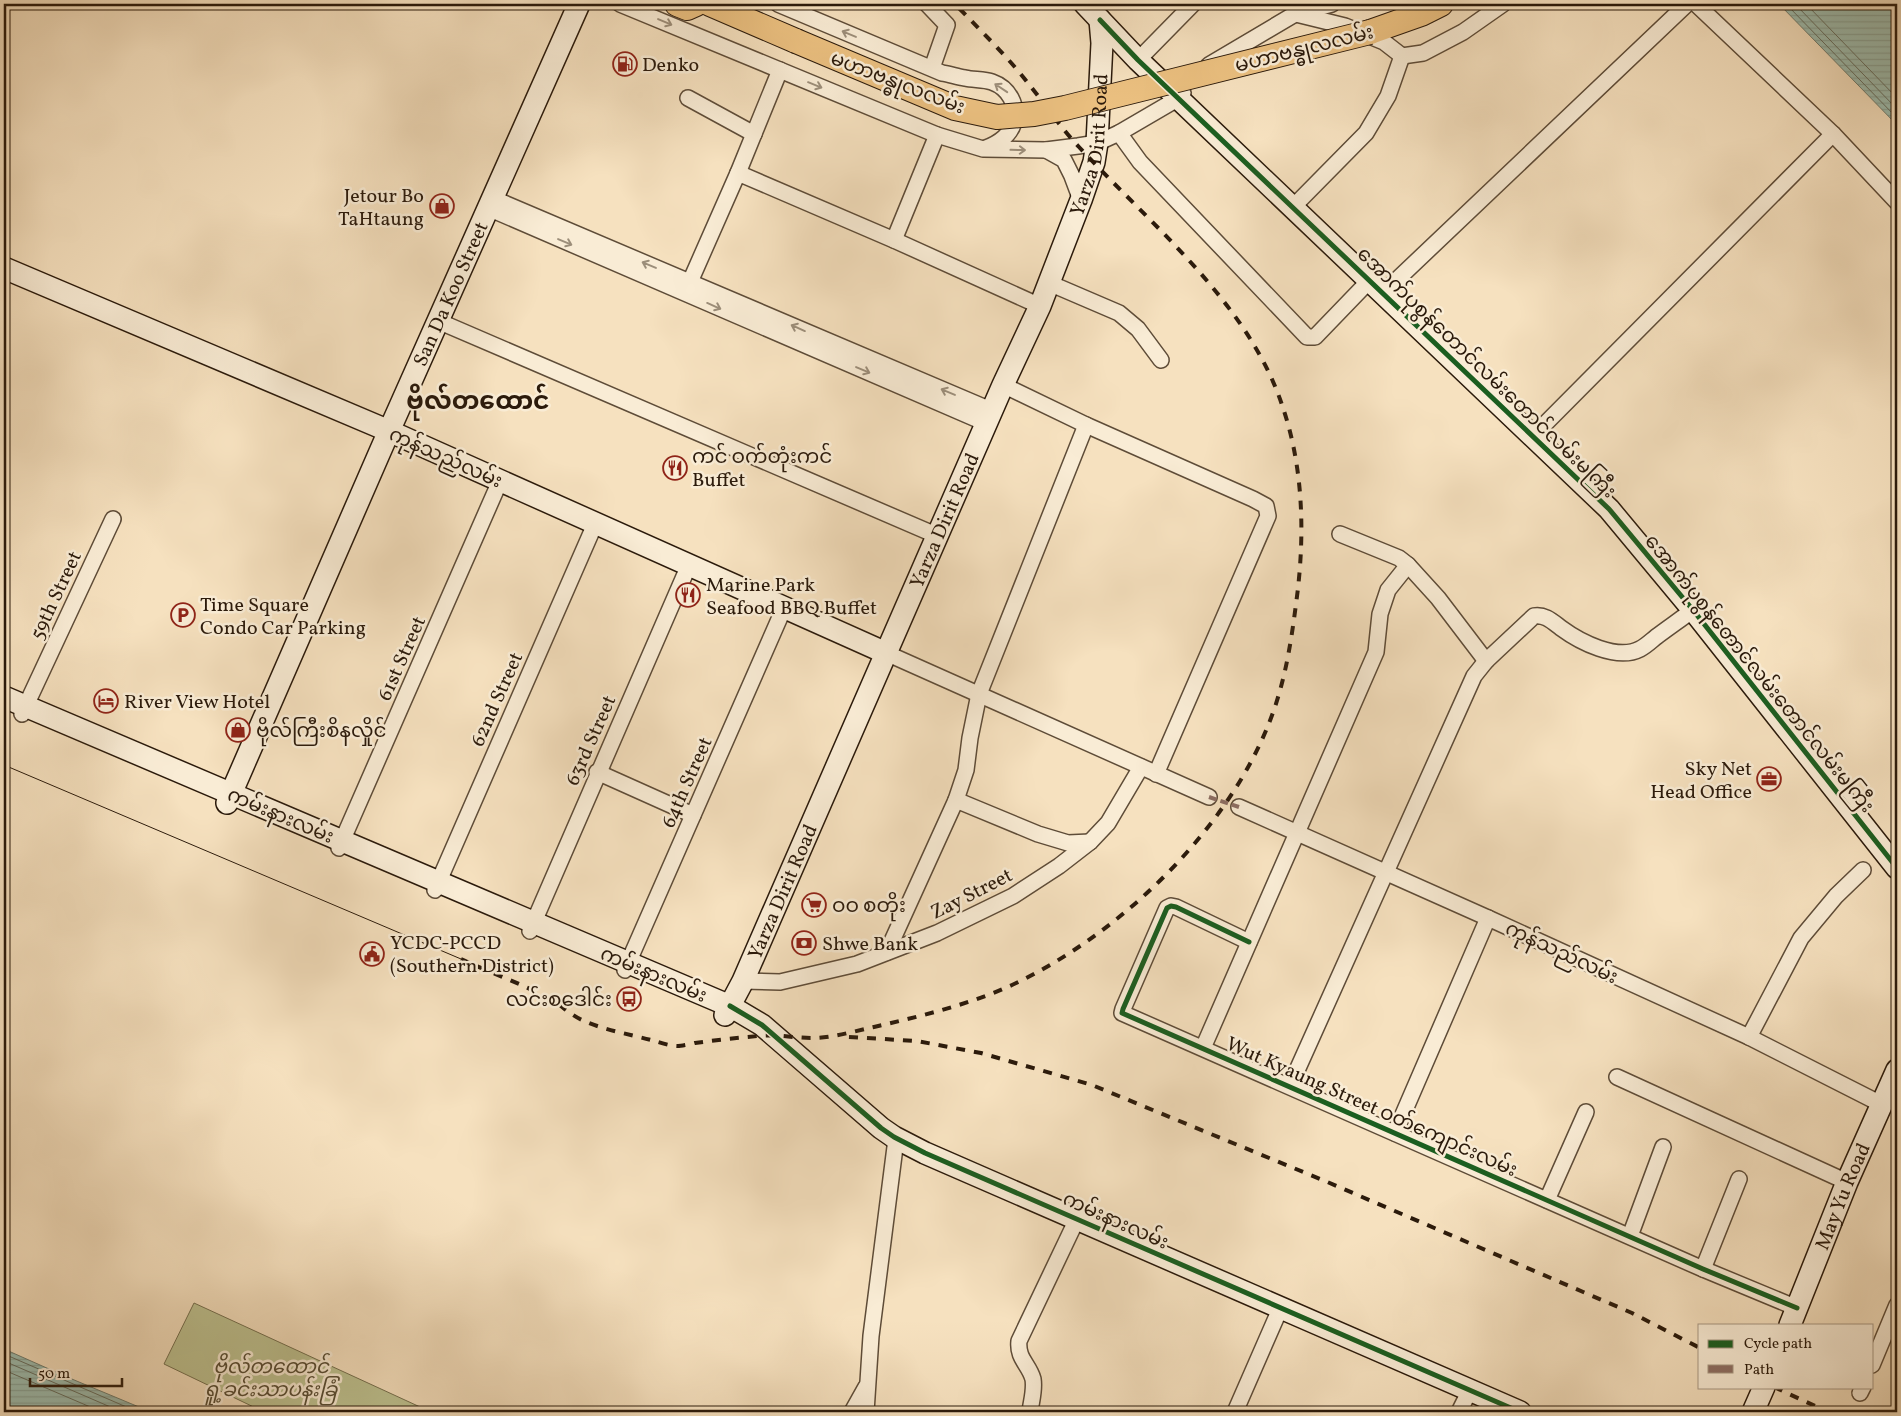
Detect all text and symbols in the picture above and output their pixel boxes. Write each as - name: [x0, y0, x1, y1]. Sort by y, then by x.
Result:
- street label: မဟာဗန္ဓုလလမ်း: [1232, 17, 1377, 81]
- one-way arrow: [657, 18, 672, 28]
- one-way arrow: [842, 28, 857, 38]
- street label: မဟာဗန္ဓုလလမ်း: [826, 43, 969, 123]
- fuel station icon: Denko: [612, 51, 638, 77]
- place label: Denko: [642, 52, 699, 80]
- street label: Yarza Dirit Road: [1064, 73, 1116, 221]
- one-way arrow: [807, 81, 822, 90]
- one-way arrow: [994, 82, 1008, 93]
- one-way arrow: [1010, 145, 1026, 154]
- place label: Jetour Bo TaHtaung: [338, 183, 424, 234]
- shop icon: Jetour Bo TaHtaung: [429, 193, 455, 219]
- street label: San Da Koo Street: [407, 218, 496, 372]
- one-way arrow: [557, 237, 572, 247]
- street label: အောက်ပုစွန်တောင်လမ်းတောင်လမ်းမကြီး: [1349, 240, 1623, 506]
- one-way arrow: [642, 260, 657, 270]
- one-way arrow: [706, 302, 721, 312]
- one-way arrow: [791, 323, 806, 333]
- one-way arrow: [855, 366, 870, 376]
- district label: ဗိုလ်တထောင်: [406, 383, 550, 421]
- one-way arrow: [941, 387, 956, 397]
- street label: ကုန်သည်လမ်း: [384, 419, 507, 497]
- place label: ကင် ဝက်တုံးကင် Buffet: [692, 442, 832, 495]
- street label: Yarza Dirit Road: [904, 449, 988, 593]
- restaurant icon: ကင် ဝက်တုံးကင် Buffet: [662, 455, 688, 481]
- street label: အောက်ပုစွန်တောင်လမ်းတောင်လမ်းမကြီး: [1636, 528, 1881, 820]
- street label: 59th Street: [24, 547, 90, 645]
- place label: Marine Park Seafood BBQ Buffet: [706, 572, 877, 623]
- restaurant icon: Marine Park Seafood BBQ Buffet: [675, 582, 701, 608]
- place label: Time Square Condo Car Parking: [200, 592, 366, 643]
- parking icon: Time Square Condo Car Parking: [170, 602, 196, 628]
- street label: 61st Street: [372, 612, 434, 706]
- street label: 62nd Street: [465, 648, 531, 751]
- hotel icon: River View Hotel: [93, 688, 119, 714]
- place label: River View Hotel: [124, 689, 270, 717]
- street label: 63rd Street: [559, 691, 624, 790]
- place label: ဗိုလ်ကြီးစိနလှိုင်: [256, 716, 386, 747]
- shop icon: ဗိုလ်ကြီးစိနလှိုင်: [225, 717, 251, 743]
- street label: 64th Street: [655, 733, 720, 833]
- place label: Sky Net Head Office: [1650, 756, 1752, 807]
- office icon: Sky Net Head Office: [1756, 766, 1782, 792]
- street label: ကမ်းနားလမ်း: [223, 780, 339, 852]
- street label: Yarza Dirit Road: [742, 820, 826, 964]
- street label: Zay Street: [926, 862, 1018, 927]
- place label: ဝဝ စတိုး: [832, 891, 906, 922]
- supermarket icon: ဝဝ စတိုး: [801, 892, 827, 918]
- street label: ကုန်သည်လမ်း: [1500, 914, 1623, 993]
- place label: YCDC-PCCD (Southern District): [390, 930, 554, 981]
- bank icon: Shwe Bank: [791, 930, 817, 956]
- place label: Shwe Bank: [822, 931, 918, 959]
- street label: ကမ်းနားလမ်း: [596, 939, 712, 1011]
- public building icon: YCDC-PCCD (Southern District): [359, 941, 385, 967]
- place label: လင်းစဒေါင်း: [506, 985, 612, 1015]
- bus stop icon: လင်းစဒေါင်း: [616, 986, 642, 1012]
- street label: Wut Kyaung Street ဝတ်ကျောင်းလမ်း: [1221, 1029, 1522, 1185]
- street label: May Yu Road: [1809, 1139, 1879, 1255]
- street label: ကမ်းနားလမ်း: [1058, 1184, 1173, 1258]
- legend: [1698, 1324, 1874, 1388]
- text: Cycle path: [1744, 1334, 1812, 1355]
- park label: ဗိုလ်တထောင် ရူ့ခင်းသာပန်းခြံ: [204, 1352, 340, 1406]
- scale bar: [30, 1356, 122, 1388]
- text: Path: [1744, 1360, 1774, 1381]
- text: 50 m: [38, 1364, 70, 1385]

